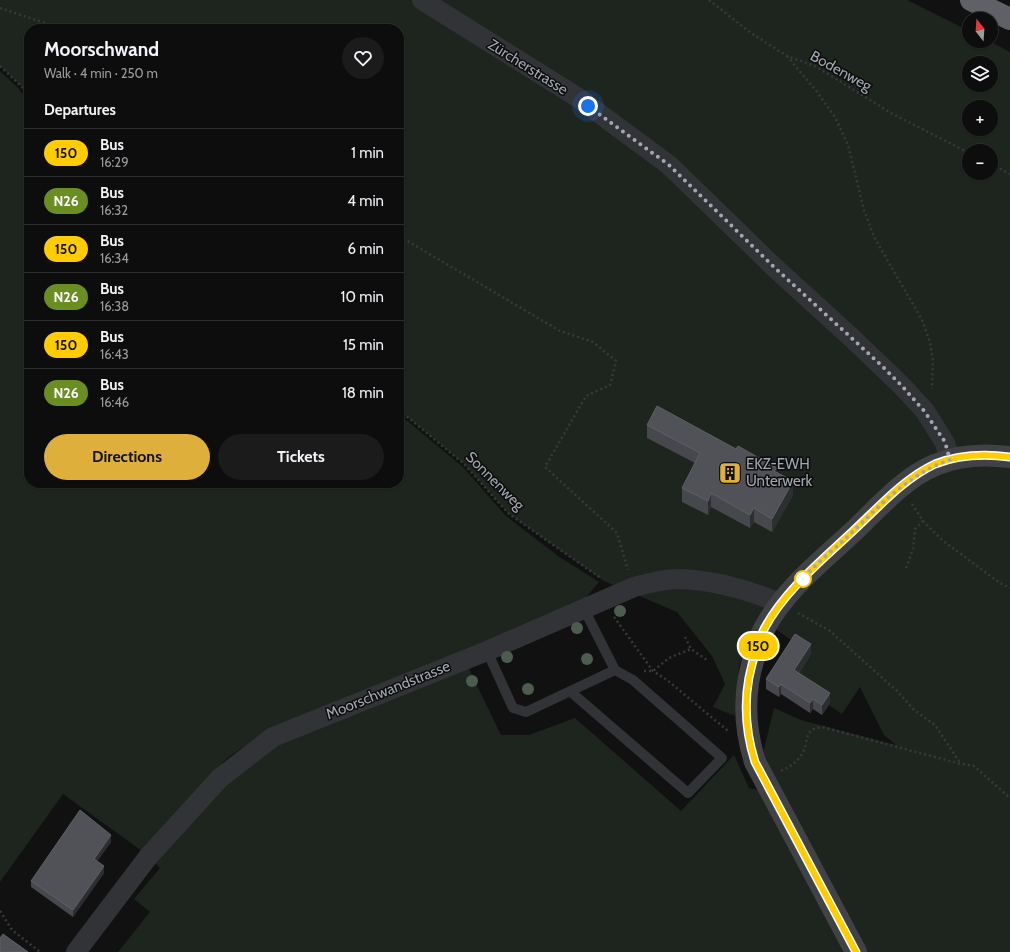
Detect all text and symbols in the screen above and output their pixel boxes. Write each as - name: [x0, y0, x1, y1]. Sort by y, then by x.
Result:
- north arrow: [962, 12, 998, 48]
- map controls: [962, 12, 998, 180]
- street label: Zürcherstrasse: [485, 35, 572, 99]
- button: heart: [342, 37, 384, 79]
- text: Moorschwand: [44, 38, 159, 61]
- street label: Bodenweg: [807, 47, 875, 95]
- button: layers: [962, 56, 998, 92]
- text: Walk · 4 min · 250 m: [44, 65, 158, 81]
- your location: [578, 96, 598, 116]
- button: +: [962, 100, 998, 136]
- text: Departures: [44, 101, 116, 119]
- text: Bus: [100, 136, 124, 154]
- text: 150: [55, 144, 77, 162]
- text: 1 min: [351, 144, 384, 162]
- button: −: [962, 144, 998, 180]
- text: 16:29: [100, 154, 129, 170]
- text: Bus: [100, 184, 124, 202]
- text: N26: [53, 192, 79, 210]
- text: 4 min: [347, 192, 384, 210]
- text: 16:32: [100, 202, 128, 218]
- text: Bus: [100, 232, 124, 250]
- text: 150: [55, 240, 77, 258]
- text: 6 min: [347, 240, 384, 258]
- text: 16:34: [100, 250, 129, 266]
- text: Bus: [100, 280, 124, 298]
- text: N26: [53, 288, 79, 306]
- text: 10 min: [341, 288, 384, 306]
- text: 16:38: [100, 298, 129, 314]
- text: Bus: [100, 328, 124, 346]
- text: 150: [55, 336, 77, 354]
- text: 15 min: [343, 336, 384, 354]
- text: 16:43: [100, 346, 129, 362]
- text: Bus: [100, 376, 124, 394]
- text: N26: [53, 384, 79, 402]
- text: 18 min: [342, 384, 384, 402]
- text: 16:46: [100, 394, 129, 410]
- button: Directions: [44, 434, 210, 480]
- button: Tickets: [218, 434, 384, 480]
- street label: Sonnenweg: [462, 448, 528, 514]
- place label: EKZ-EWH Unterwerk: [746, 455, 813, 490]
- building icon: EKZ-EWH Unterwerk: [717, 460, 743, 486]
- unlabelled marker: [794, 570, 812, 588]
- line badge: 150: [735, 633, 781, 659]
- text: 150: [747, 637, 769, 655]
- street label: Moorschwandstrasse: [323, 657, 453, 723]

